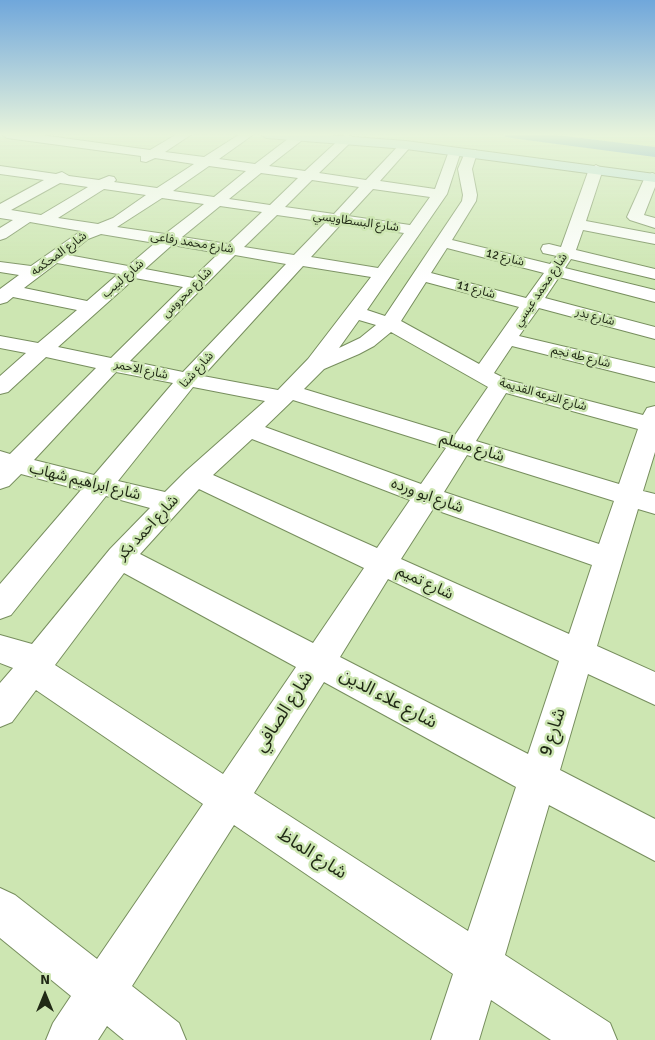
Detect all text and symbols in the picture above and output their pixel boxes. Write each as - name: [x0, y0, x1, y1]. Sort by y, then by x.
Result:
- street label: شارع البسطاويسي: [312, 209, 400, 235]
- street label: شارع المحكمه: [28, 229, 90, 279]
- street label: شارع محمد رفاعى: [150, 229, 234, 257]
- street label: شارع 12: [484, 246, 526, 270]
- street label: شارع محمد عيسي: [511, 251, 571, 329]
- street label: شارع لبيب: [99, 257, 147, 301]
- street label: شارع محروس: [159, 265, 215, 321]
- street label: شارع 11: [455, 278, 497, 302]
- street label: شارع بدر: [574, 305, 616, 329]
- street label: شارع طه نجم: [550, 343, 612, 371]
- street label: شارع شتا: [177, 349, 217, 391]
- street label: شارع الاحمر: [113, 357, 169, 383]
- street label: شارع الترعه القديمة: [498, 376, 588, 414]
- street label: شارع مسلم: [438, 430, 506, 466]
- street label: شارع ابراهيم شهاب: [28, 459, 142, 505]
- street label: شارع ابو ورده: [388, 475, 466, 517]
- street label: شارع احمد بكر: [113, 492, 183, 564]
- street label: شارع تميم: [394, 562, 456, 604]
- street label: شارع علاء الدين: [336, 664, 440, 734]
- street label: شارع الصافي: [250, 668, 318, 756]
- street label: شارع 9: [535, 705, 571, 759]
- street label: شارع الماظ: [273, 824, 351, 884]
- north arrow: [20, 970, 70, 1020]
- text: N: [40, 971, 50, 988]

